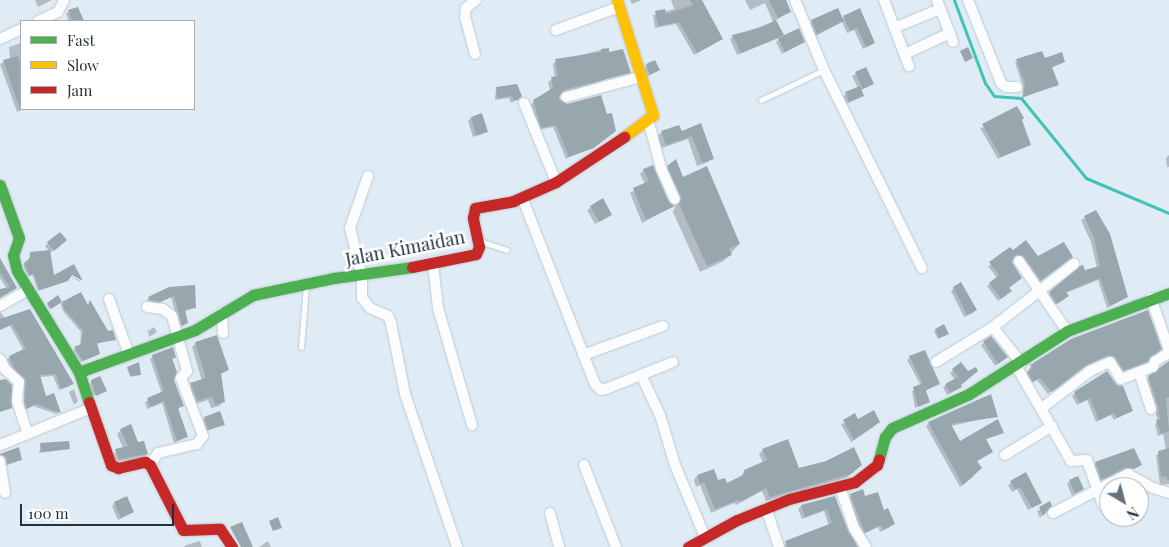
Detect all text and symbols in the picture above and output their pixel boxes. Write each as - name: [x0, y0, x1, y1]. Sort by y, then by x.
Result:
- legend: [20, 20, 195, 110]
- text: Fast: [67, 30, 95, 50]
- text: Slow: [67, 55, 99, 75]
- text: Jam: [67, 80, 92, 100]
- street label: Jalan Kimaidan: [343, 226, 467, 270]
- north arrow: [1099, 477, 1149, 527]
- scale bar: [22, 494, 176, 526]
- text: 100 m: [28, 503, 69, 523]
- text: N: [1123, 503, 1142, 524]

